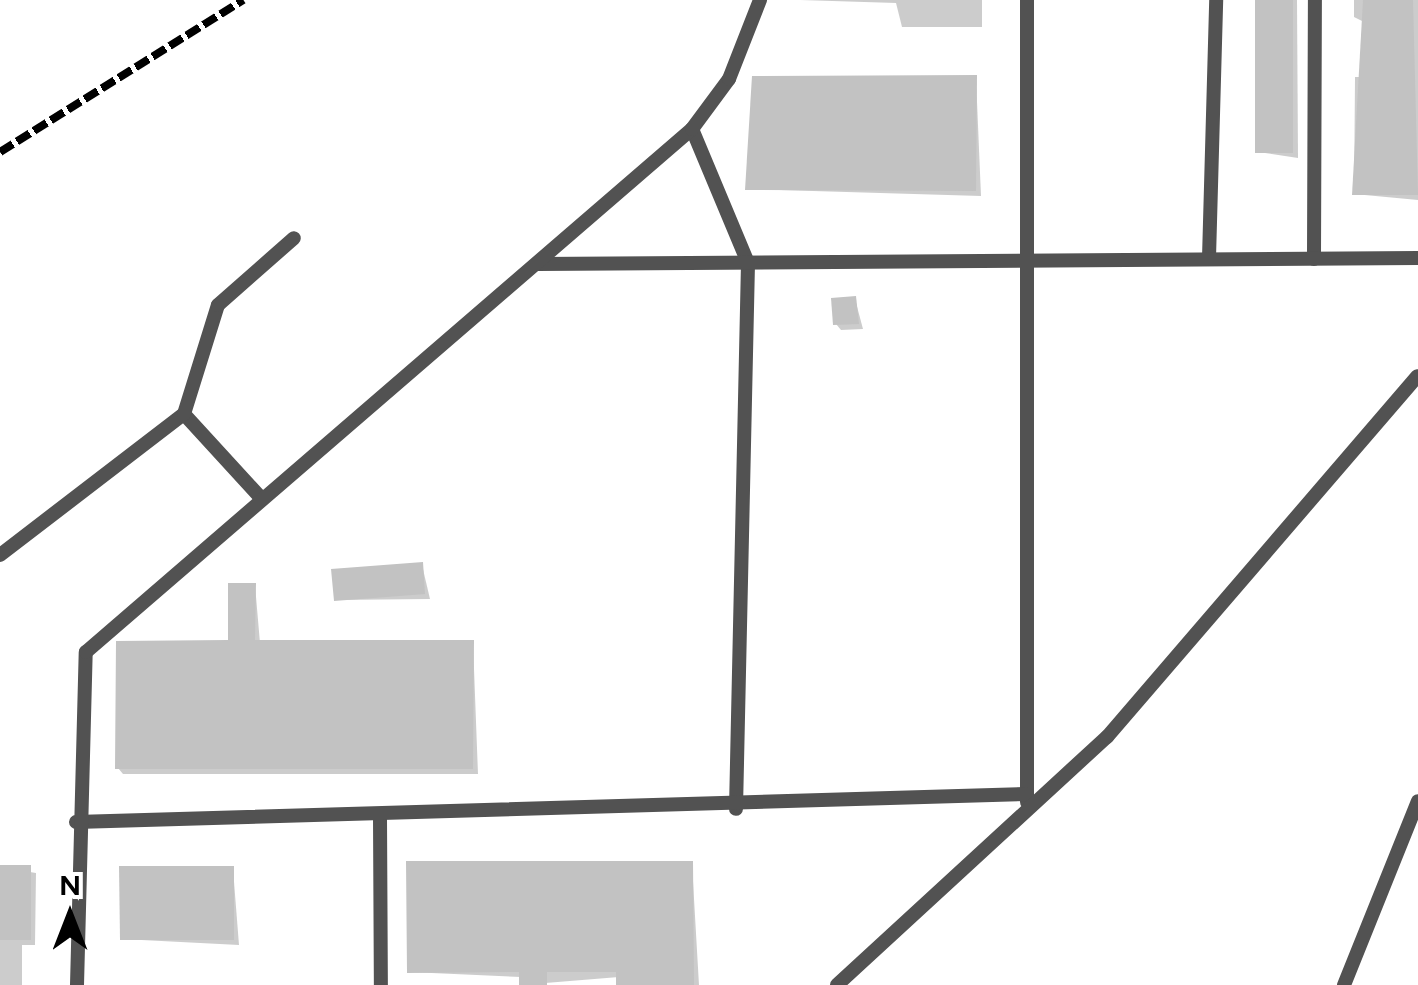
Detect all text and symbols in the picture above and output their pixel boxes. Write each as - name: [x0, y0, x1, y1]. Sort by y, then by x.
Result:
- north arrow: [20, 865, 120, 965]
- text: N: [59, 868, 81, 902]

